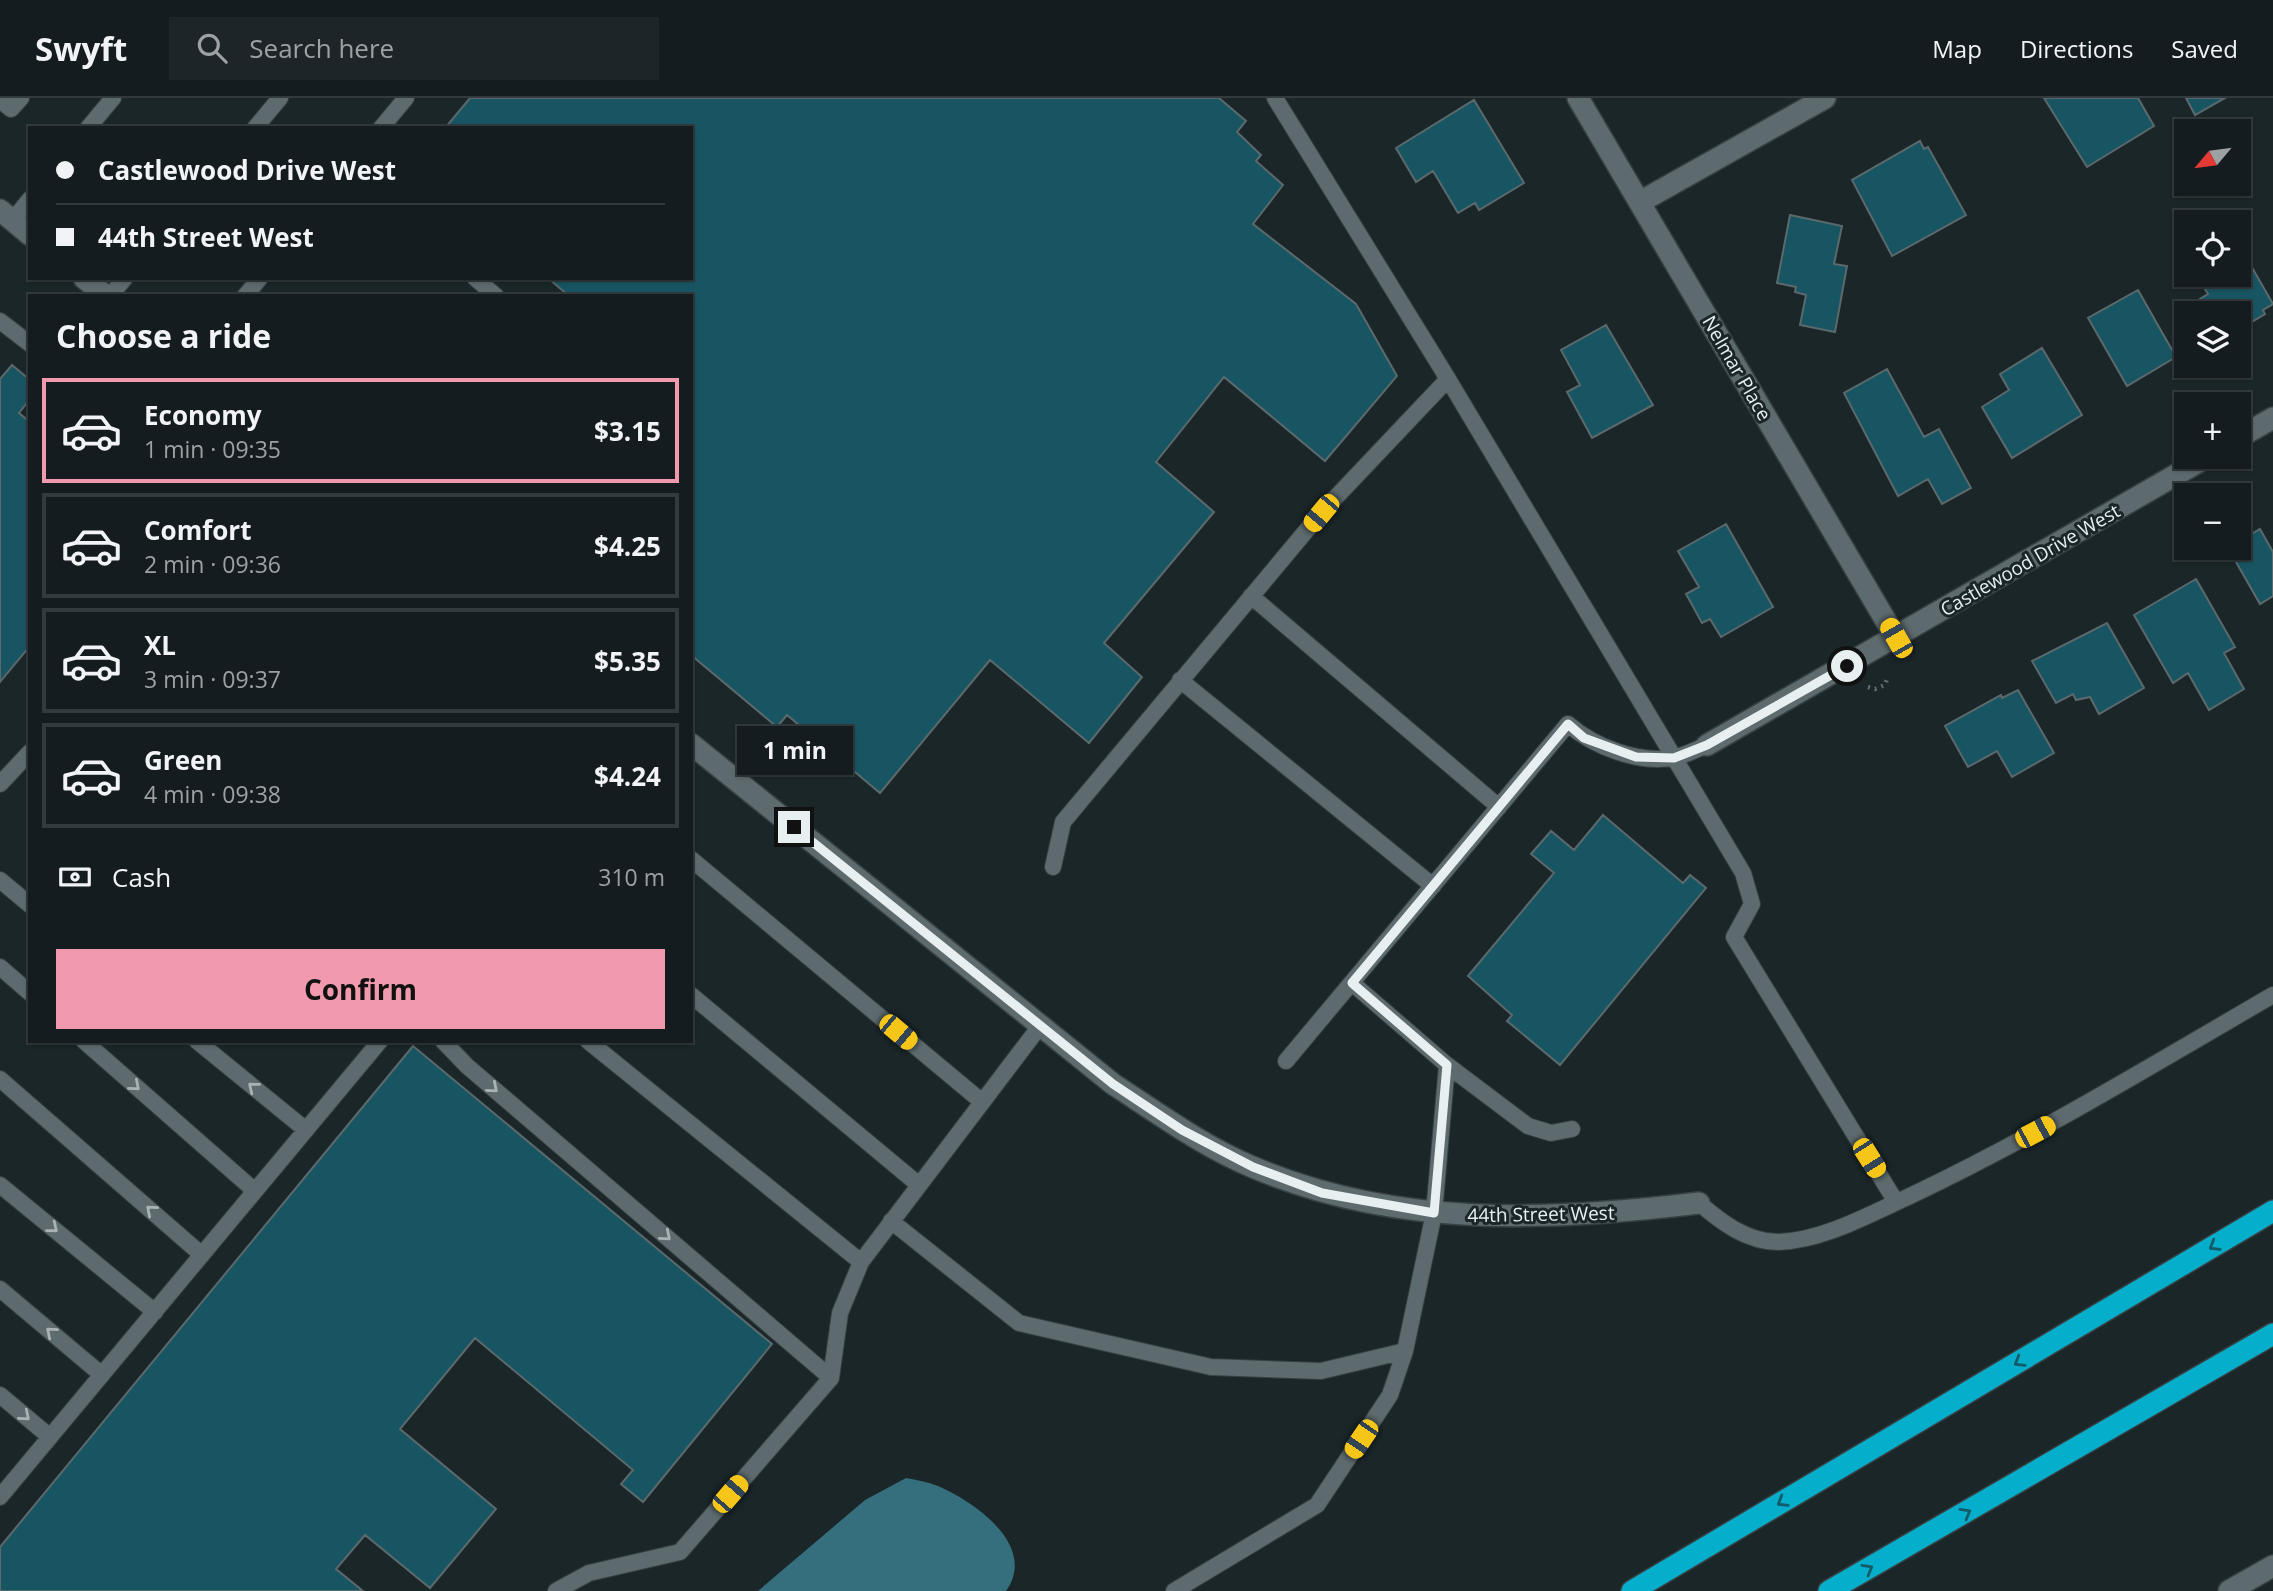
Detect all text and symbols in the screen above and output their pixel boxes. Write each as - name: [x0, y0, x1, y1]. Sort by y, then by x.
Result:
- search box: [169, 17, 659, 80]
- text: Swyft: [35, 26, 127, 71]
- icon: search: [193, 29, 231, 67]
- text: Search here: [249, 30, 394, 66]
- text: Map: [1932, 32, 1982, 65]
- text: Directions: [2020, 32, 2133, 65]
- text: Saved: [2171, 32, 2238, 65]
- north arrow: [2174, 119, 2250, 196]
- map controls: [2174, 119, 2251, 560]
- text: Castlewood Drive West: [98, 152, 396, 188]
- button: locate: [2174, 210, 2251, 287]
- text: 44th Street West: [98, 219, 314, 255]
- button: layers: [2174, 301, 2251, 378]
- street label: Nelmar Place: [1696, 311, 1778, 425]
- text: Choose a ride: [56, 314, 271, 357]
- button: +: [2174, 392, 2251, 469]
- text: Economy: [144, 397, 262, 433]
- icon: car: [60, 399, 123, 462]
- text: $3.15: [594, 413, 661, 449]
- text: 1 min · 09:35: [144, 433, 281, 465]
- button: −: [2174, 483, 2251, 560]
- car: [1300, 490, 1343, 536]
- street label: Castlewood Drive West: [1935, 498, 2125, 622]
- text: Comfort: [144, 512, 251, 548]
- icon: car: [60, 514, 123, 577]
- text: $4.25: [594, 528, 661, 564]
- text: 2 min · 09:36: [144, 548, 281, 580]
- car: [1877, 615, 1916, 661]
- text: XL: [144, 627, 176, 663]
- icon: car: [60, 629, 123, 692]
- text: $5.35: [594, 643, 661, 679]
- route start: [1831, 650, 1863, 682]
- text: 3 min · 09:37: [144, 663, 281, 695]
- callout: 1 min: [736, 726, 852, 774]
- text: 1 min: [763, 734, 827, 766]
- text: Green: [144, 742, 222, 778]
- icon: car: [60, 744, 123, 807]
- text: $4.24: [594, 758, 661, 794]
- text: 4 min · 09:38: [144, 778, 281, 810]
- route end: [778, 811, 810, 843]
- icon: cash: [56, 858, 94, 896]
- text: Cash: [112, 859, 171, 895]
- text: 310 m: [598, 861, 665, 893]
- button: Confirm: [56, 949, 665, 1029]
- car: [876, 1010, 921, 1054]
- one-way arrow: [127, 1078, 140, 1090]
- one-way arrow: [485, 1080, 498, 1092]
- one-way arrow: [248, 1083, 261, 1095]
- car: [2012, 1113, 2059, 1151]
- car: [1849, 1135, 1890, 1181]
- street label: 44th Street West: [1467, 1200, 1615, 1228]
- one-way arrow: [146, 1206, 159, 1218]
- one-way arrow: [45, 1220, 57, 1233]
- one-way arrow: [657, 1228, 670, 1240]
- one-way arrow: [2209, 1238, 2222, 1251]
- one-way arrow: [46, 1328, 59, 1340]
- one-way arrow: [2013, 1354, 2026, 1367]
- one-way arrow: [17, 1408, 30, 1420]
- car: [1341, 1416, 1382, 1462]
- car: [709, 1471, 752, 1517]
- one-way arrow: [1776, 1494, 1789, 1507]
- one-way arrow: [1959, 1508, 1972, 1521]
- one-way arrow: [1861, 1564, 1874, 1577]

